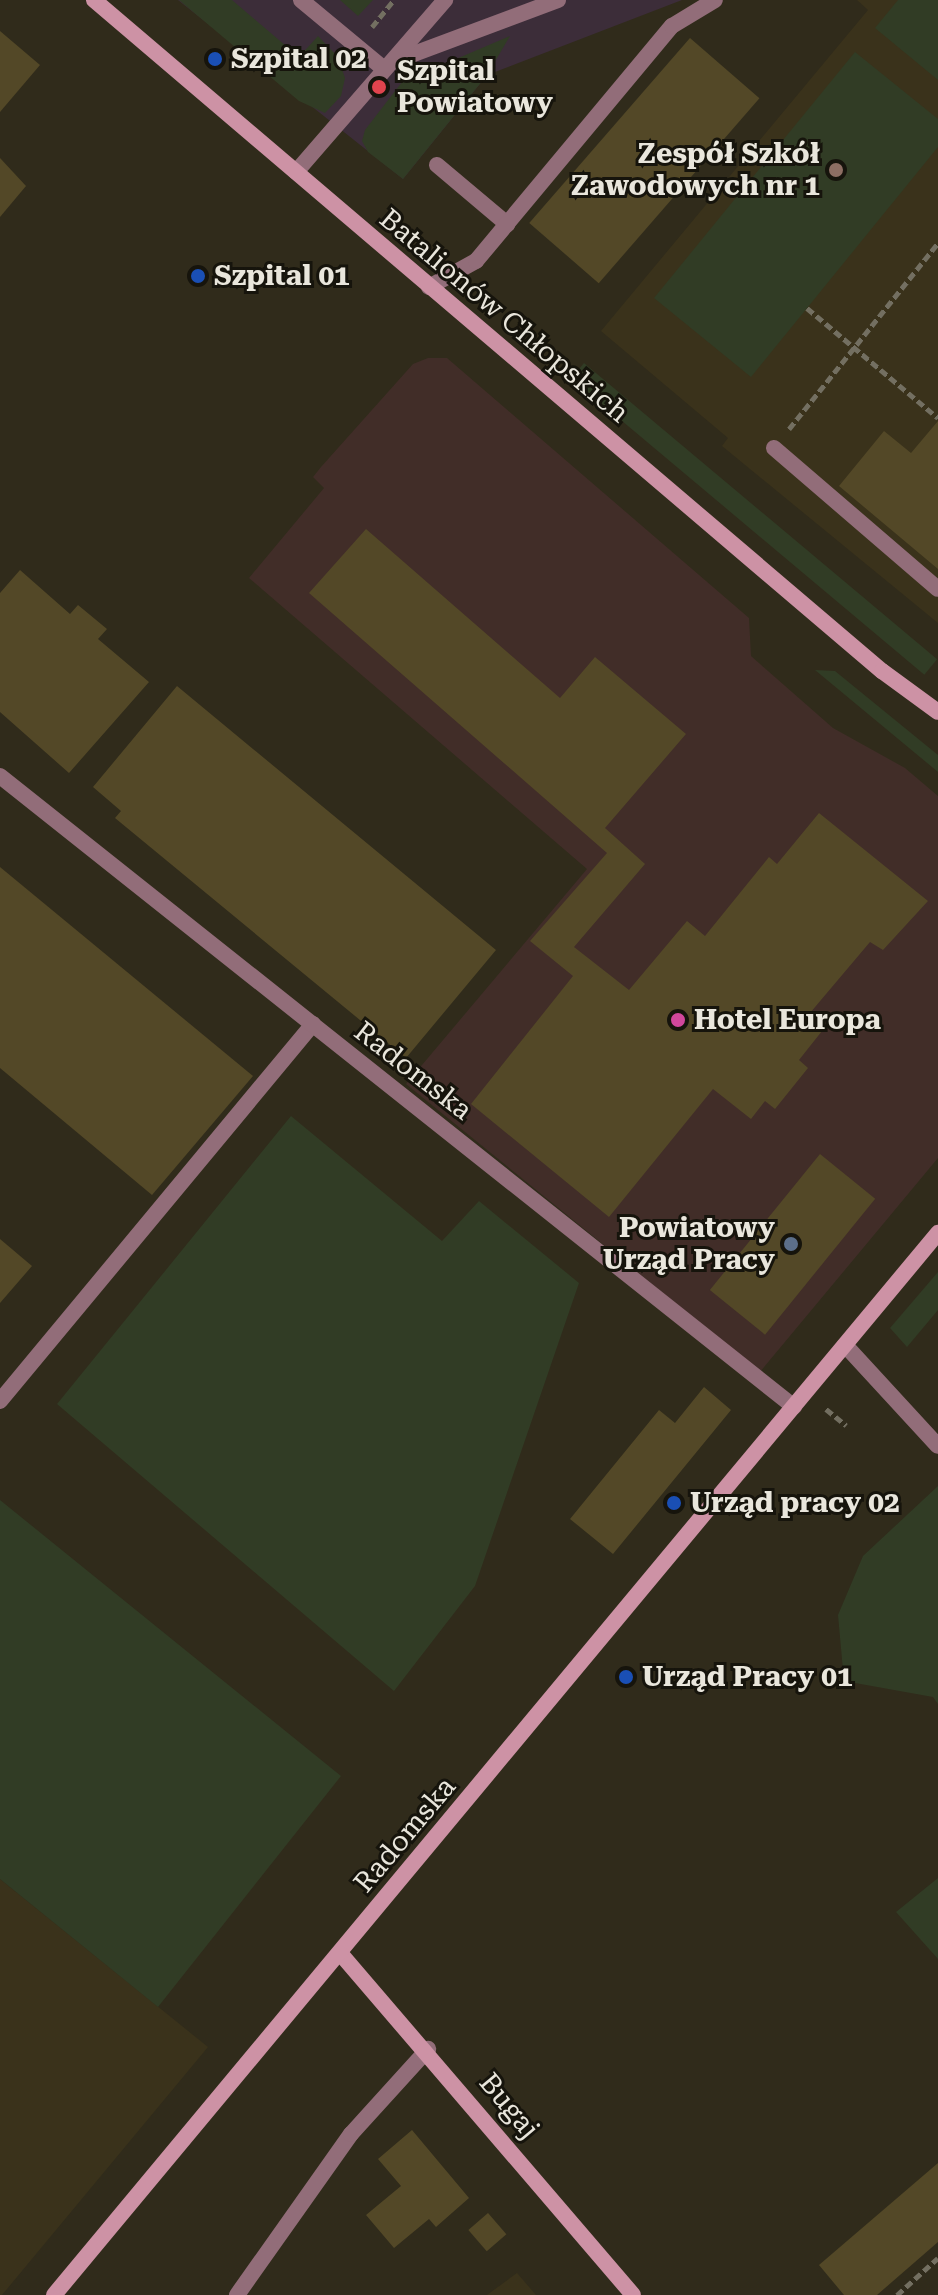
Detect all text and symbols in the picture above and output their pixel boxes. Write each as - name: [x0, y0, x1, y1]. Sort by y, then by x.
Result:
- place label: Szpital 02: [231, 42, 367, 76]
- marker: Szpital 02: [206, 50, 224, 68]
- place label: Szpital Powiatowy: [397, 54, 553, 120]
- marker: Szpital Powiatowy: [368, 76, 390, 98]
- place label: Zespół Szkół Zawodowych nr 1: [571, 137, 820, 203]
- marker: Zespół Szkół Zawodowych nr 1: [827, 161, 845, 179]
- street label: Batalionów Chłopskich: [373, 202, 635, 430]
- place label: Szpital 01: [214, 259, 350, 293]
- marker: Szpital 01: [189, 267, 207, 285]
- place label: Hotel Europa: [694, 1003, 881, 1037]
- marker: Hotel Europa: [669, 1011, 687, 1029]
- street label: Radomska: [347, 1015, 479, 1127]
- place label: Powiatowy Urząd Pracy: [603, 1211, 775, 1277]
- marker: Powiatowy Urząd Pracy: [782, 1235, 800, 1253]
- place label: Urząd pracy 02: [690, 1486, 900, 1520]
- marker: Urząd pracy 02: [665, 1494, 683, 1512]
- place label: Urząd Pracy 01: [642, 1660, 853, 1694]
- marker: Urząd Pracy 01: [617, 1668, 635, 1686]
- street label: Radomska: [347, 1771, 463, 1899]
- street label: Bugaj: [472, 2067, 546, 2145]

